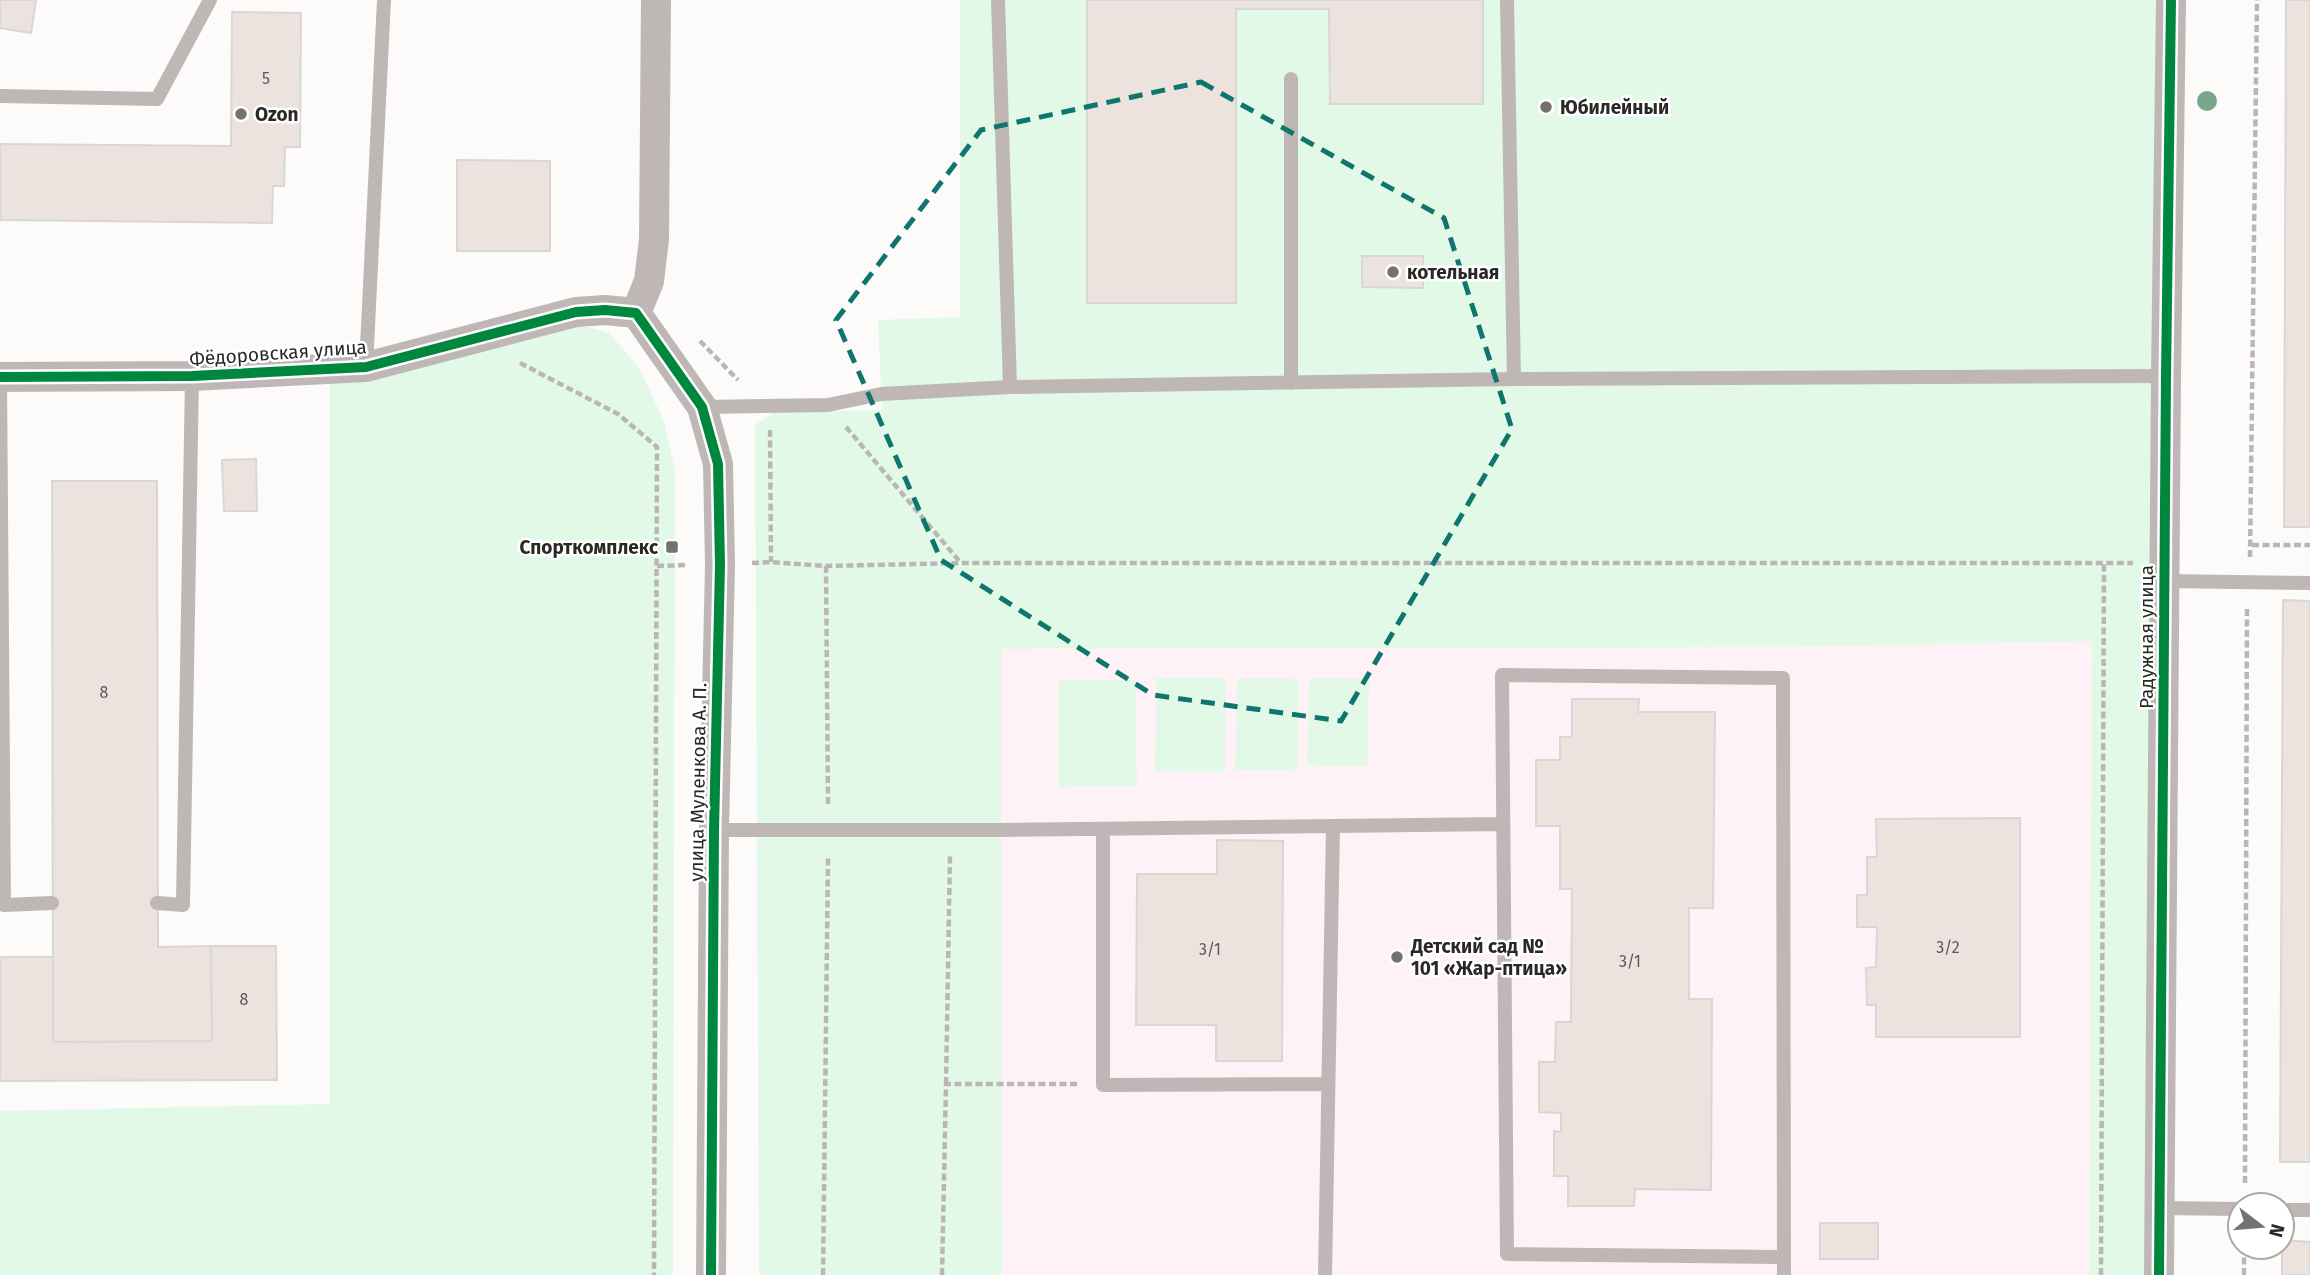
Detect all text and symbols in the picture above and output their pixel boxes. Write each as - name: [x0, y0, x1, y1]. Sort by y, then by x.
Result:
- house number: 5: [262, 69, 270, 88]
- place label: Юбилейный: [1560, 96, 1669, 119]
- marker: Юбилейный: [1538, 99, 1554, 115]
- place label: Ozon: [255, 103, 299, 126]
- marker: Ozon: [233, 106, 249, 122]
- place label: котельная: [1407, 261, 1499, 284]
- marker: котельная: [1385, 264, 1401, 280]
- street label: Фёдоровская улица: [188, 335, 368, 371]
- place label: Спорткомплекс: [520, 536, 658, 559]
- marker: Спорткомплекс: [664, 539, 680, 555]
- street label: Радужная улица: [2135, 565, 2158, 709]
- street label: улица Муленкова А. П.: [685, 682, 711, 882]
- house number: 8: [100, 683, 109, 702]
- place label: Детский сад № 101 «Жар-птица»: [1410, 935, 1567, 980]
- house number: 3/2: [1936, 938, 1960, 957]
- house number: 3/1: [1199, 940, 1221, 959]
- marker: Детский сад № 101 «Жар-птица»: [1389, 949, 1405, 965]
- house number: 3/1: [1619, 952, 1641, 971]
- house number: 8: [240, 990, 249, 1009]
- north arrow: [2226, 1191, 2296, 1261]
- text: N: [2264, 1221, 2290, 1240]

